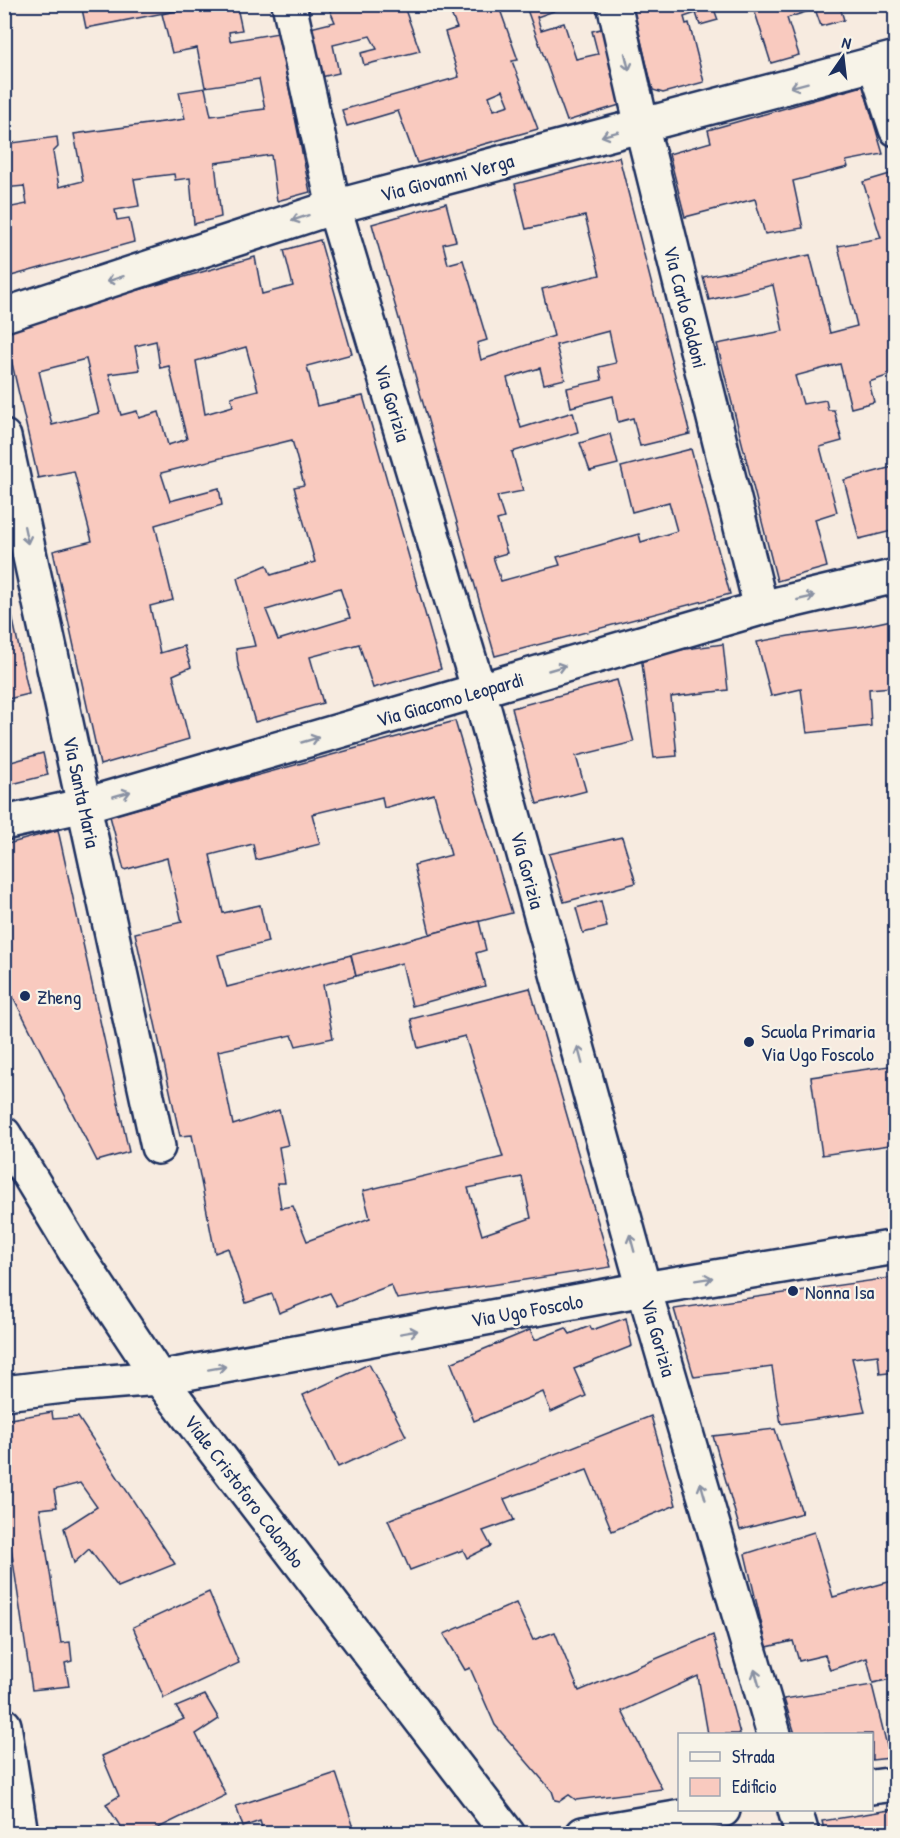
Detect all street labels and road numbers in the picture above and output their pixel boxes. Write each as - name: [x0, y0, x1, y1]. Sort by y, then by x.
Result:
- street label: Via Giovanni Verga: [377, 146, 517, 208]
- street label: Via Carlo Goldoni: [658, 243, 714, 371]
- street label: Via Gorizia: [369, 361, 417, 445]
- street label: Via Giacomo Leopardi: [373, 665, 527, 733]
- street label: Via Santa Maria: [57, 734, 107, 850]
- street label: Via Gorizia: [505, 828, 551, 912]
- street label: Via Ugo Foscolo: [469, 1287, 585, 1333]
- street label: Via Gorizia: [635, 1296, 683, 1380]
- street label: Viale Cristoforo Colombo: [179, 1409, 311, 1573]

